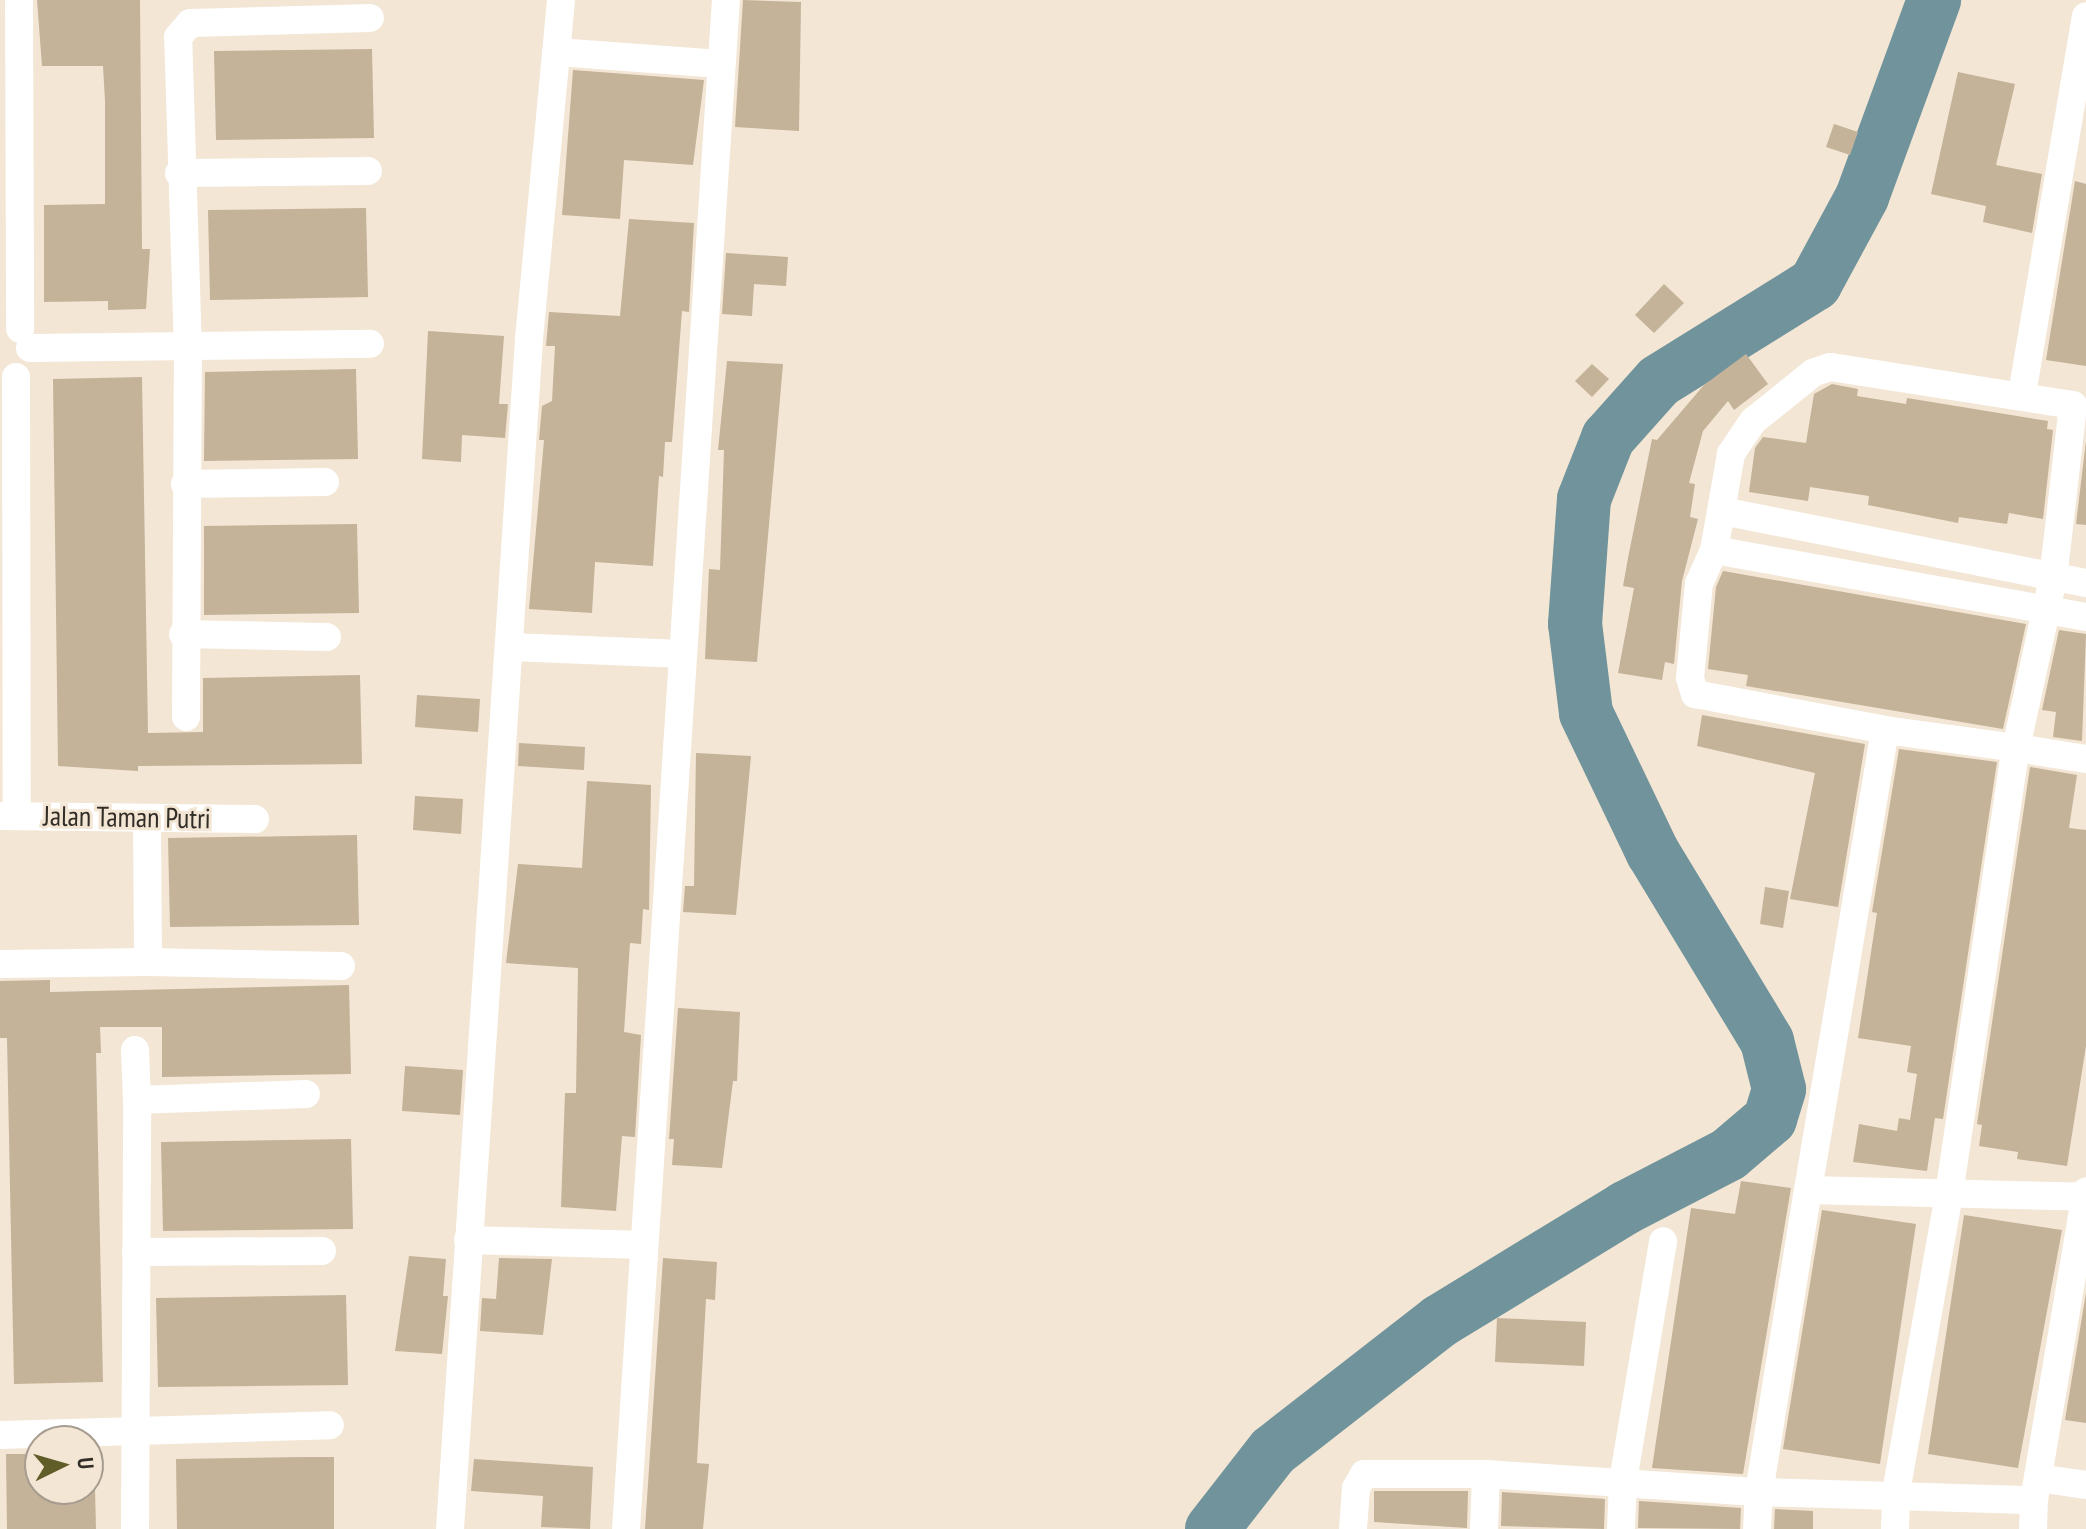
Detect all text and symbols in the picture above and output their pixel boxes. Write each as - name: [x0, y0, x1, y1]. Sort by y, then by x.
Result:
- street label: Jalan Taman Putri: [43, 799, 211, 835]
- north arrow: [24, 1425, 104, 1505]
- text: U: [71, 1456, 100, 1470]

